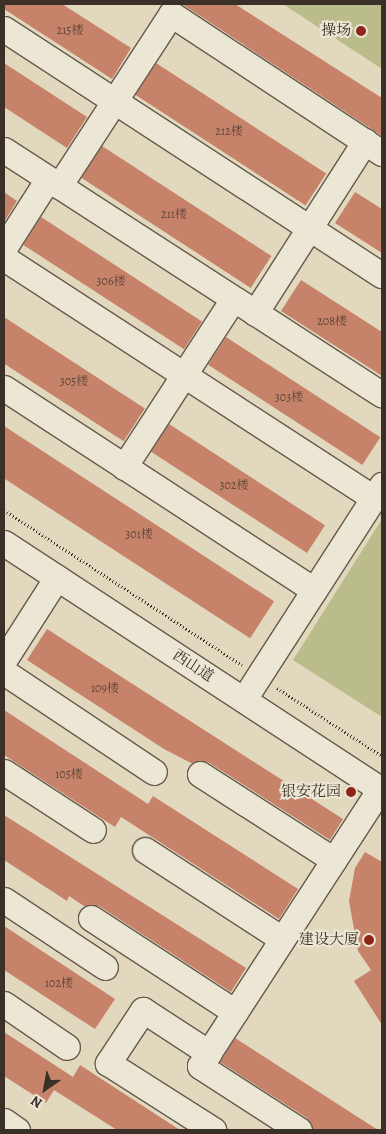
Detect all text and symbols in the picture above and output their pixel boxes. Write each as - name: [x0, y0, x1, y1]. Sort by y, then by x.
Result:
- place label: 操场: [321, 22, 351, 40]
- house number: 215楼: [57, 24, 83, 38]
- marker: 操场: [355, 25, 367, 37]
- house number: 212楼: [215, 125, 243, 139]
- house number: 211楼: [161, 208, 187, 222]
- house number: 306楼: [97, 275, 125, 289]
- house number: 208楼: [317, 315, 347, 329]
- house number: 305楼: [60, 375, 88, 389]
- house number: 303楼: [275, 391, 303, 405]
- house number: 302楼: [219, 479, 249, 493]
- house number: 301楼: [125, 528, 153, 542]
- street label: 西山道: [169, 646, 217, 686]
- house number: 109楼: [91, 682, 119, 696]
- house number: 105楼: [55, 768, 83, 782]
- place label: 银安花园: [281, 783, 341, 801]
- marker: 银安花园: [345, 786, 357, 798]
- place label: 建设大厦: [299, 931, 359, 949]
- marker: 建设大厦: [363, 934, 375, 946]
- house number: 102楼: [45, 977, 73, 991]
- north arrow: [20, 1064, 70, 1114]
- text: N: [27, 1091, 46, 1113]

